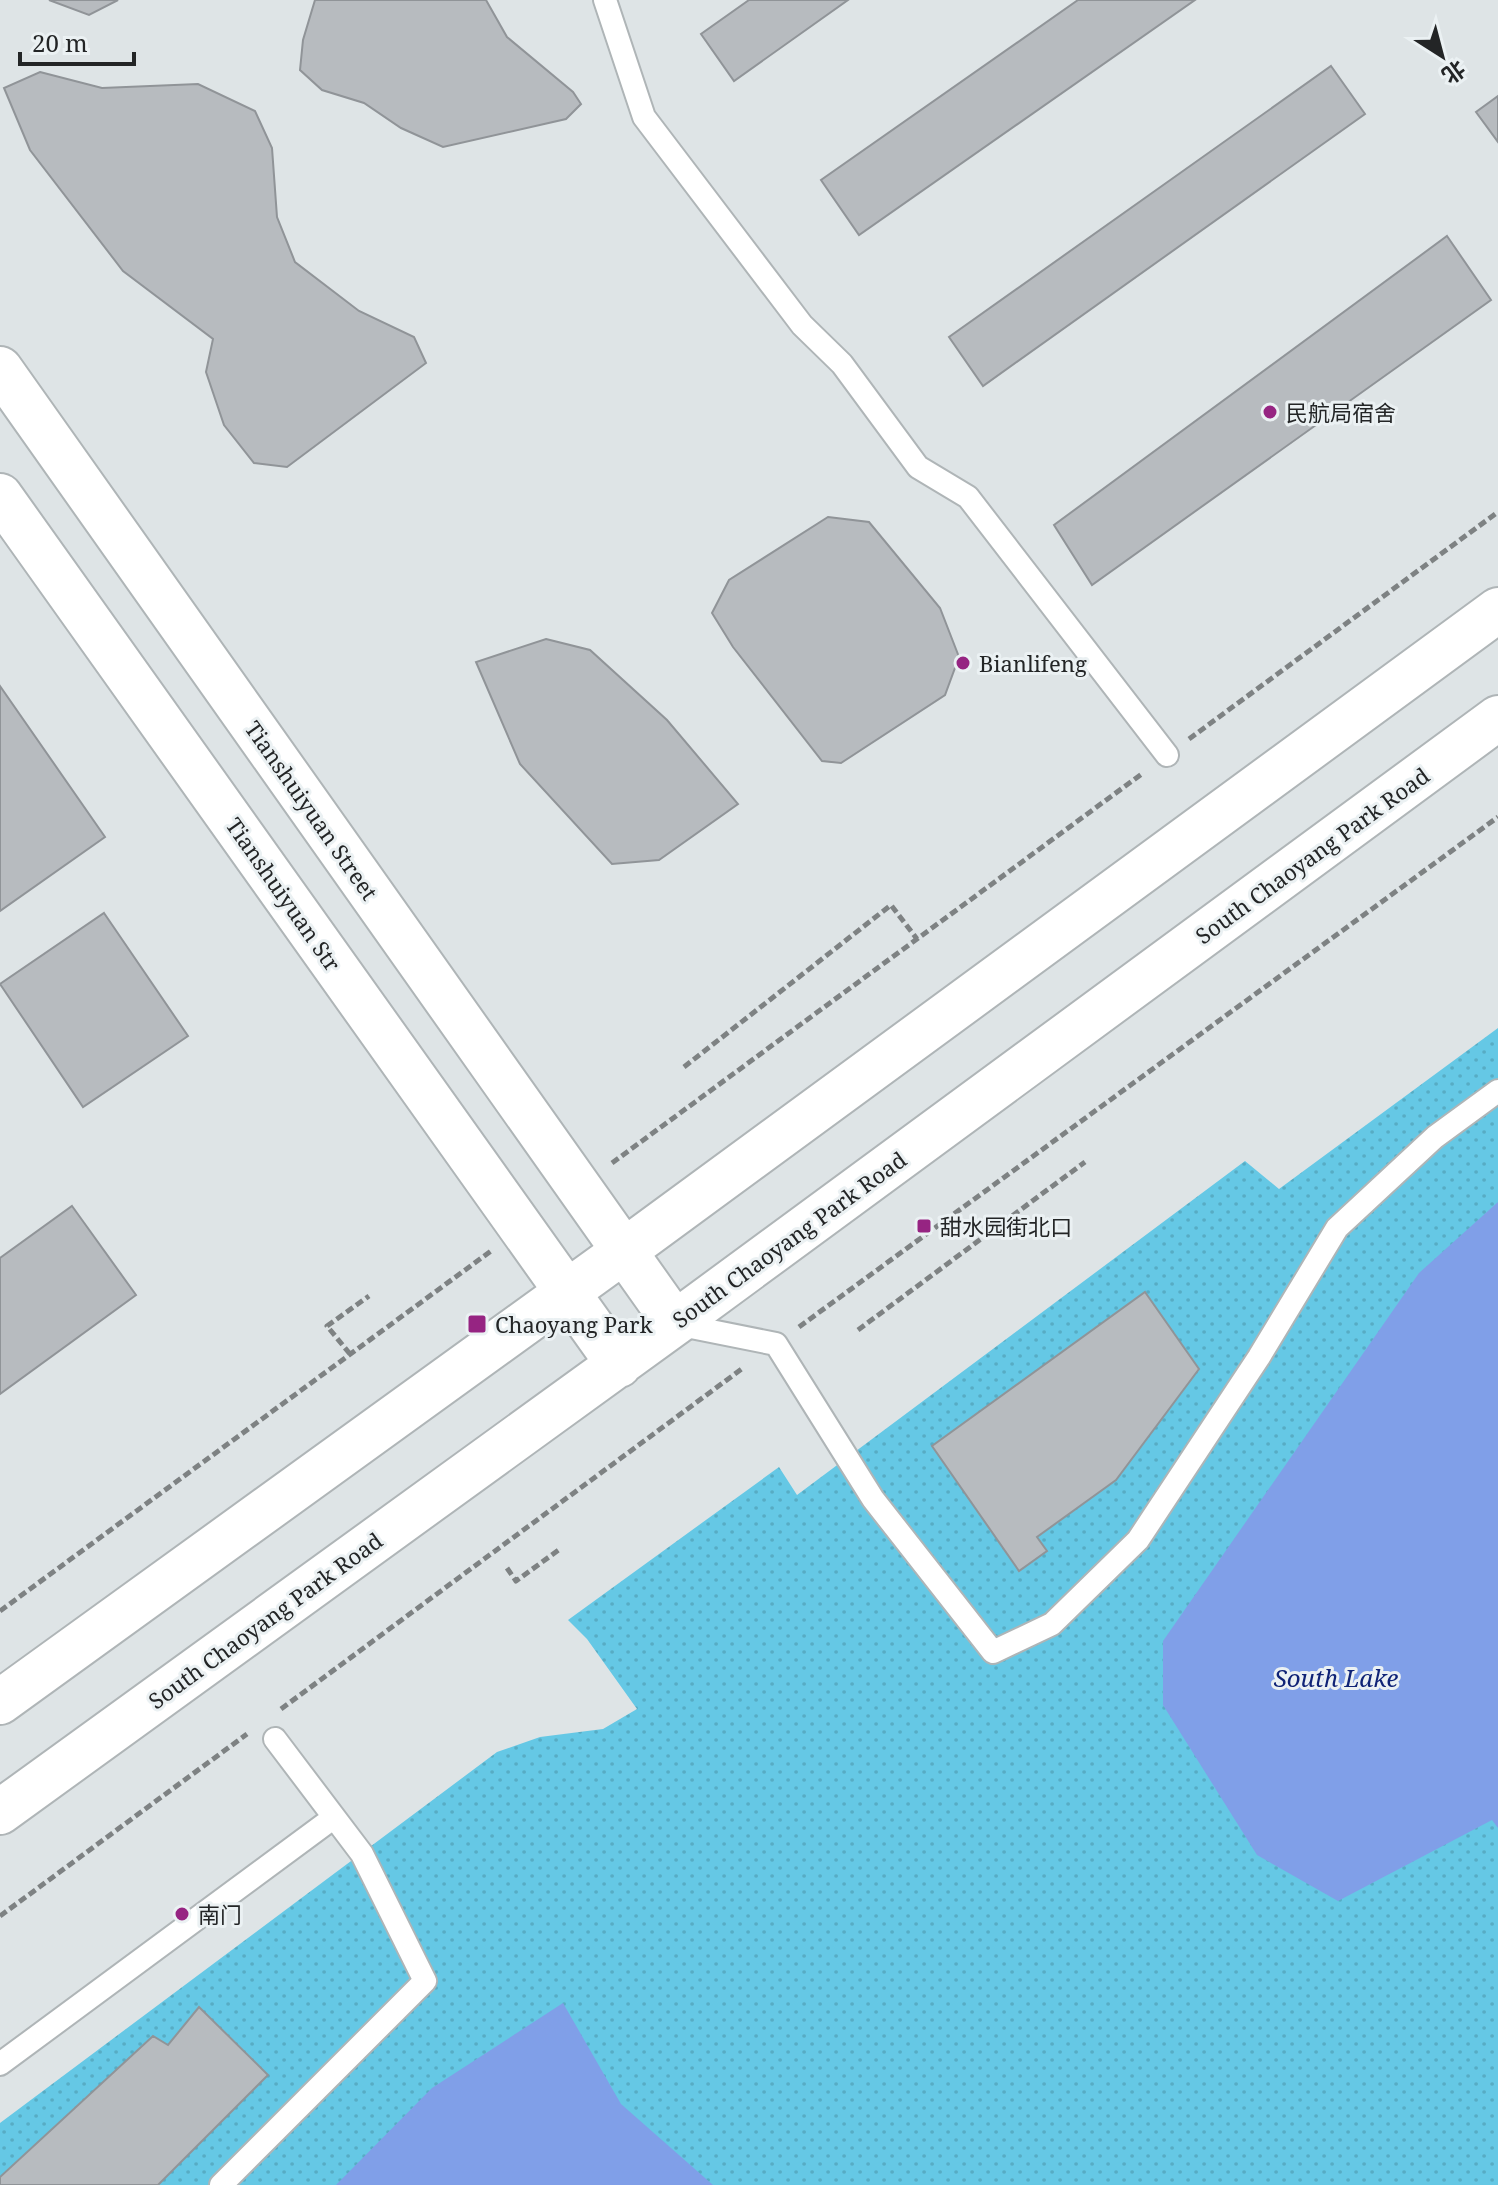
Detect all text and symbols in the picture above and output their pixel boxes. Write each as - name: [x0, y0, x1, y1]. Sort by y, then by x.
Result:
- scale bar: [20, 16, 134, 66]
- north arrow: [1402, 16, 1482, 96]
- text: 20 m: [32, 26, 88, 59]
- text: 北: [1437, 54, 1472, 92]
- place label: 民航局宿舍: [1286, 397, 1396, 427]
- marker: 民航局宿舍: [1261, 403, 1279, 421]
- place label: Bianlifeng: [979, 648, 1087, 678]
- marker: Bianlifeng: [954, 654, 972, 672]
- street label: Tianshuiyuan Street: [240, 716, 384, 904]
- street label: South Chaoyang Park Road: [1189, 760, 1435, 950]
- street label: Tianshuiyuan Str: [221, 812, 347, 976]
- street label: South Chaoyang Park Road: [666, 1144, 912, 1334]
- place label: 甜水园街北口: [940, 1211, 1072, 1241]
- marker: 甜水园街北口: [915, 1217, 933, 1235]
- place label: Chaoyang Park: [495, 1309, 653, 1339]
- marker: Chaoyang Park: [466, 1313, 488, 1335]
- street label: South Chaoyang Park Road: [142, 1525, 388, 1715]
- water label: South Lake: [1274, 1661, 1398, 1694]
- place label: 南门: [198, 1899, 242, 1929]
- marker: 南门: [173, 1905, 191, 1923]

